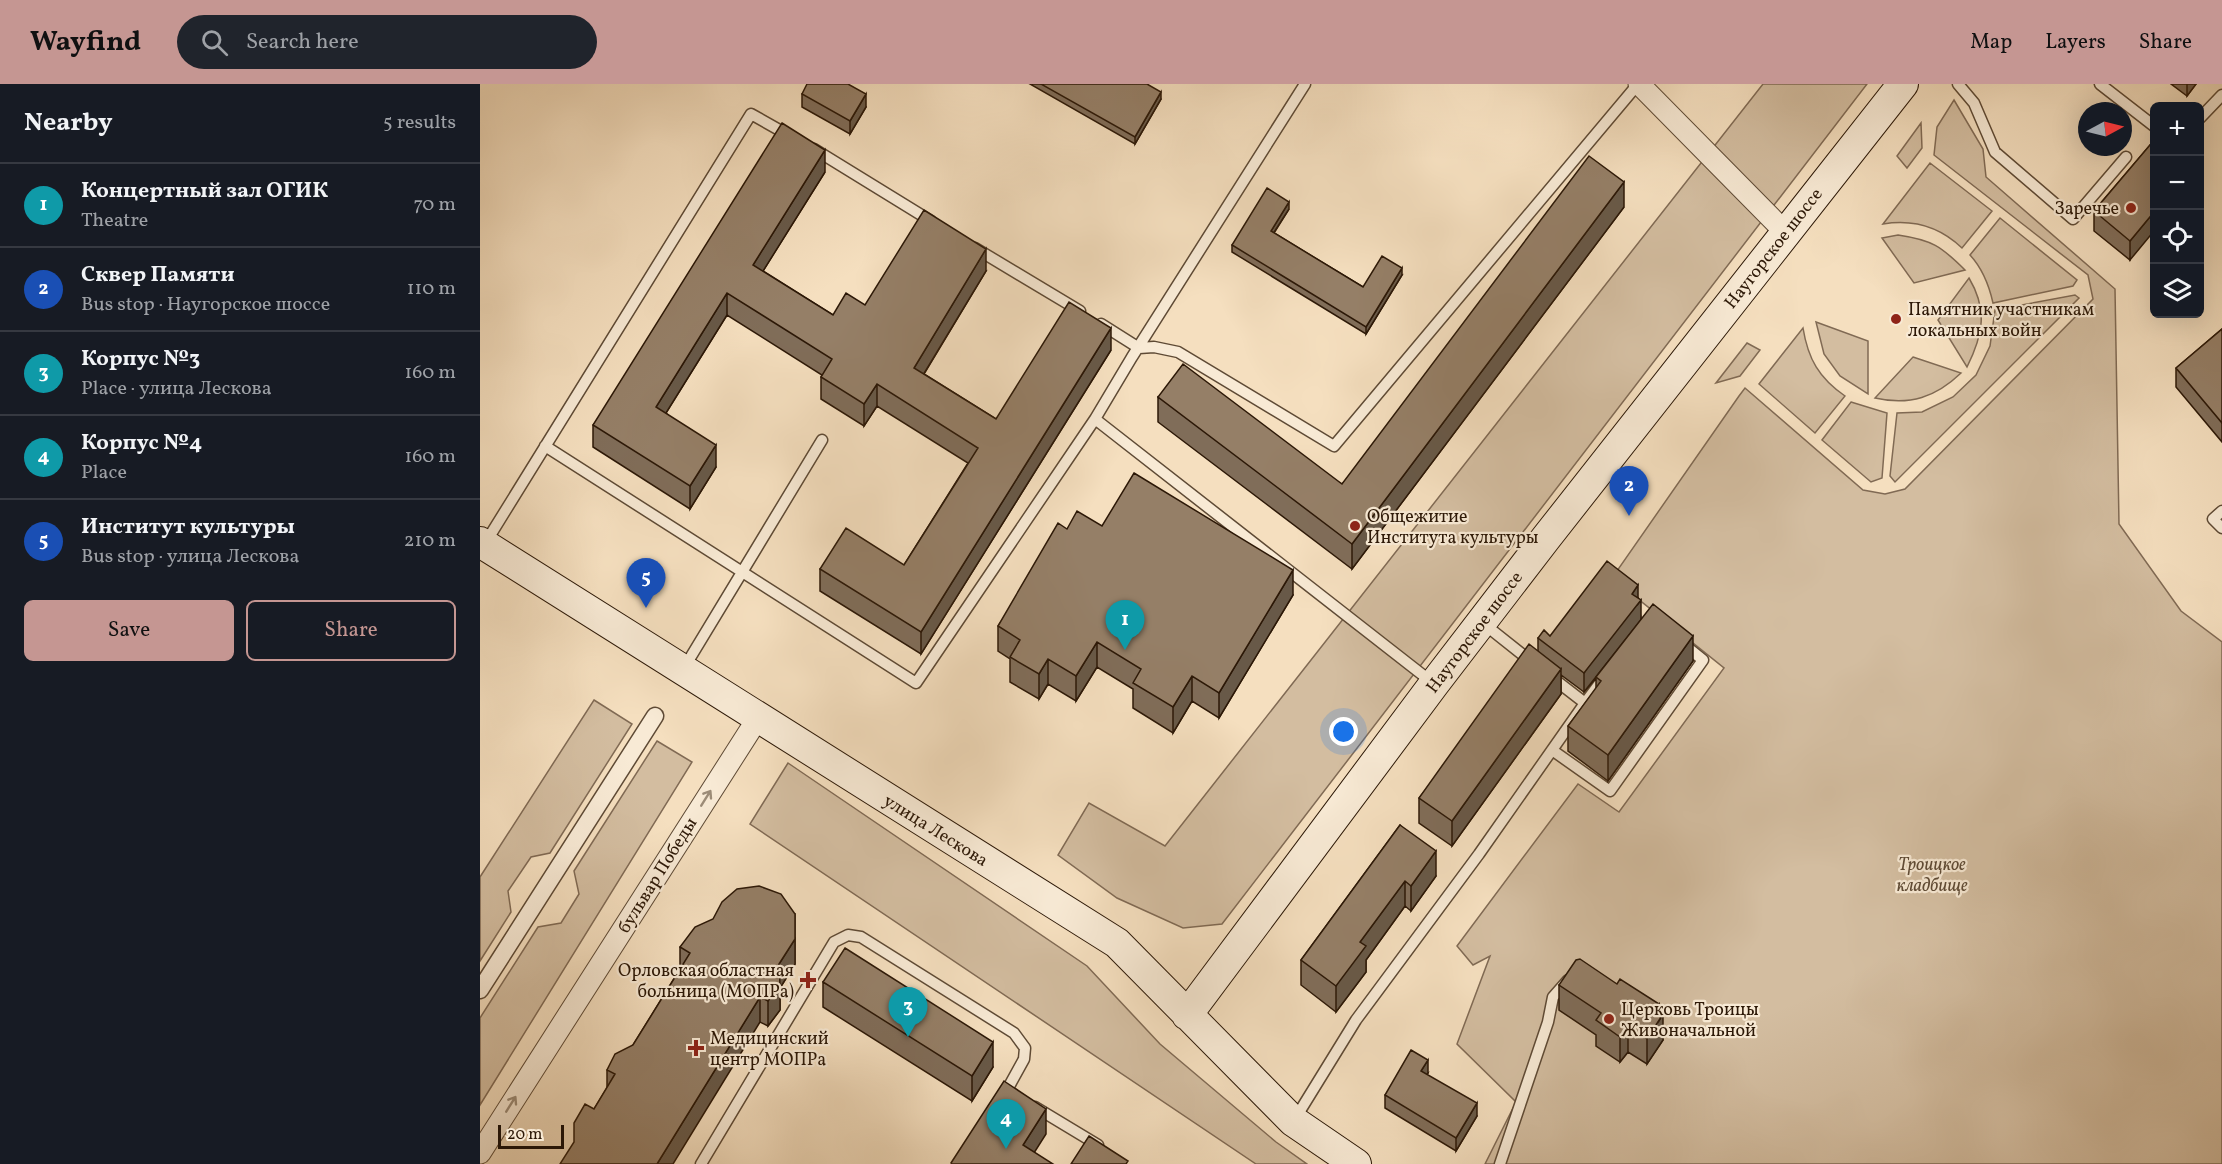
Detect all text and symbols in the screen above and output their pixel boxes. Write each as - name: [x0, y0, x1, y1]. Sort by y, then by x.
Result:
- search box: [177, 15, 597, 69]
- text: Wayfind: [30, 23, 141, 62]
- icon: search: [198, 26, 231, 59]
- text: Search here: [246, 27, 359, 58]
- text: Map: [1970, 28, 2012, 57]
- text: Layers: [2045, 28, 2106, 57]
- text: Share: [2139, 28, 2192, 57]
- north arrow: [2078, 102, 2132, 156]
- map controls: [2150, 102, 2204, 318]
- button: +: [2150, 102, 2204, 156]
- text: Nearby: [24, 105, 113, 141]
- text: 5 results: [383, 109, 456, 137]
- button: −: [2150, 156, 2204, 210]
- text: Концертный зал ОГИК: [81, 176, 328, 207]
- street label: Наугорское шоссе: [1719, 183, 1829, 315]
- text: 1: [39, 191, 48, 219]
- text: 70 m: [413, 191, 456, 219]
- place label: Заречье: [2055, 197, 2119, 222]
- marker: Заречье: [2124, 201, 2138, 215]
- text: Theatre: [81, 207, 148, 235]
- button: locate: [2150, 210, 2204, 264]
- text: Сквер Памяти: [81, 260, 235, 291]
- button: layers: [2150, 264, 2204, 318]
- text: 2: [38, 275, 49, 303]
- text: 110 m: [407, 275, 456, 303]
- text: Bus stop · Наугорское шоссе: [81, 291, 330, 319]
- place label: Памятник участникам локальных войн: [1908, 298, 2094, 344]
- marker: Памятник участникам локальных войн: [1889, 312, 1903, 326]
- text: Корпус №3: [81, 344, 200, 375]
- text: 3: [38, 359, 49, 387]
- text: 160 m: [404, 359, 456, 387]
- text: Place · улица Лескова: [81, 375, 272, 403]
- text: Корпус №4: [81, 428, 202, 459]
- text: 4: [37, 443, 50, 471]
- text: 160 m: [404, 443, 456, 471]
- text: Place: [81, 459, 127, 487]
- pin: 2: [1610, 466, 1648, 516]
- place label: Общежитие Института культуры: [1367, 505, 1539, 551]
- text: Институт культуры: [81, 512, 295, 543]
- marker: Общежитие Института культуры: [1348, 519, 1362, 533]
- text: 5: [39, 527, 48, 555]
- text: 210 m: [404, 527, 456, 555]
- text: Bus stop · улица Лескова: [81, 543, 299, 571]
- pin: 5: [626, 558, 666, 608]
- street label: Наугорское шоссе: [1421, 567, 1529, 699]
- button: Save: [24, 600, 234, 661]
- button: Share: [246, 600, 456, 661]
- pin: 1: [1106, 600, 1144, 650]
- your location: [1329, 717, 1358, 746]
- street label: улица Лескова: [878, 789, 993, 874]
- one-way arrow: [701, 790, 713, 807]
- street label: бульвар Победы: [613, 813, 704, 939]
- park label: Троицкое кладбище: [1896, 853, 1968, 899]
- place label: Орловская областная больница (МОПРа): [618, 959, 794, 1005]
- marker: Орловская областная больница (МОПРа): [799, 971, 817, 989]
- pin: 3: [888, 988, 928, 1037]
- place label: Церковь Троицы Живоначальной: [1621, 998, 1759, 1044]
- marker: Церковь Троицы Живоначальной: [1602, 1012, 1616, 1026]
- place label: Медицинский центр МОПРа: [710, 1027, 829, 1073]
- marker: Медицинский центр МОПРа: [687, 1039, 705, 1057]
- one-way arrow: [506, 1096, 518, 1113]
- pin: 4: [986, 1100, 1026, 1149]
- scale bar: [498, 1122, 564, 1150]
- text: 20 m: [507, 1124, 542, 1146]

